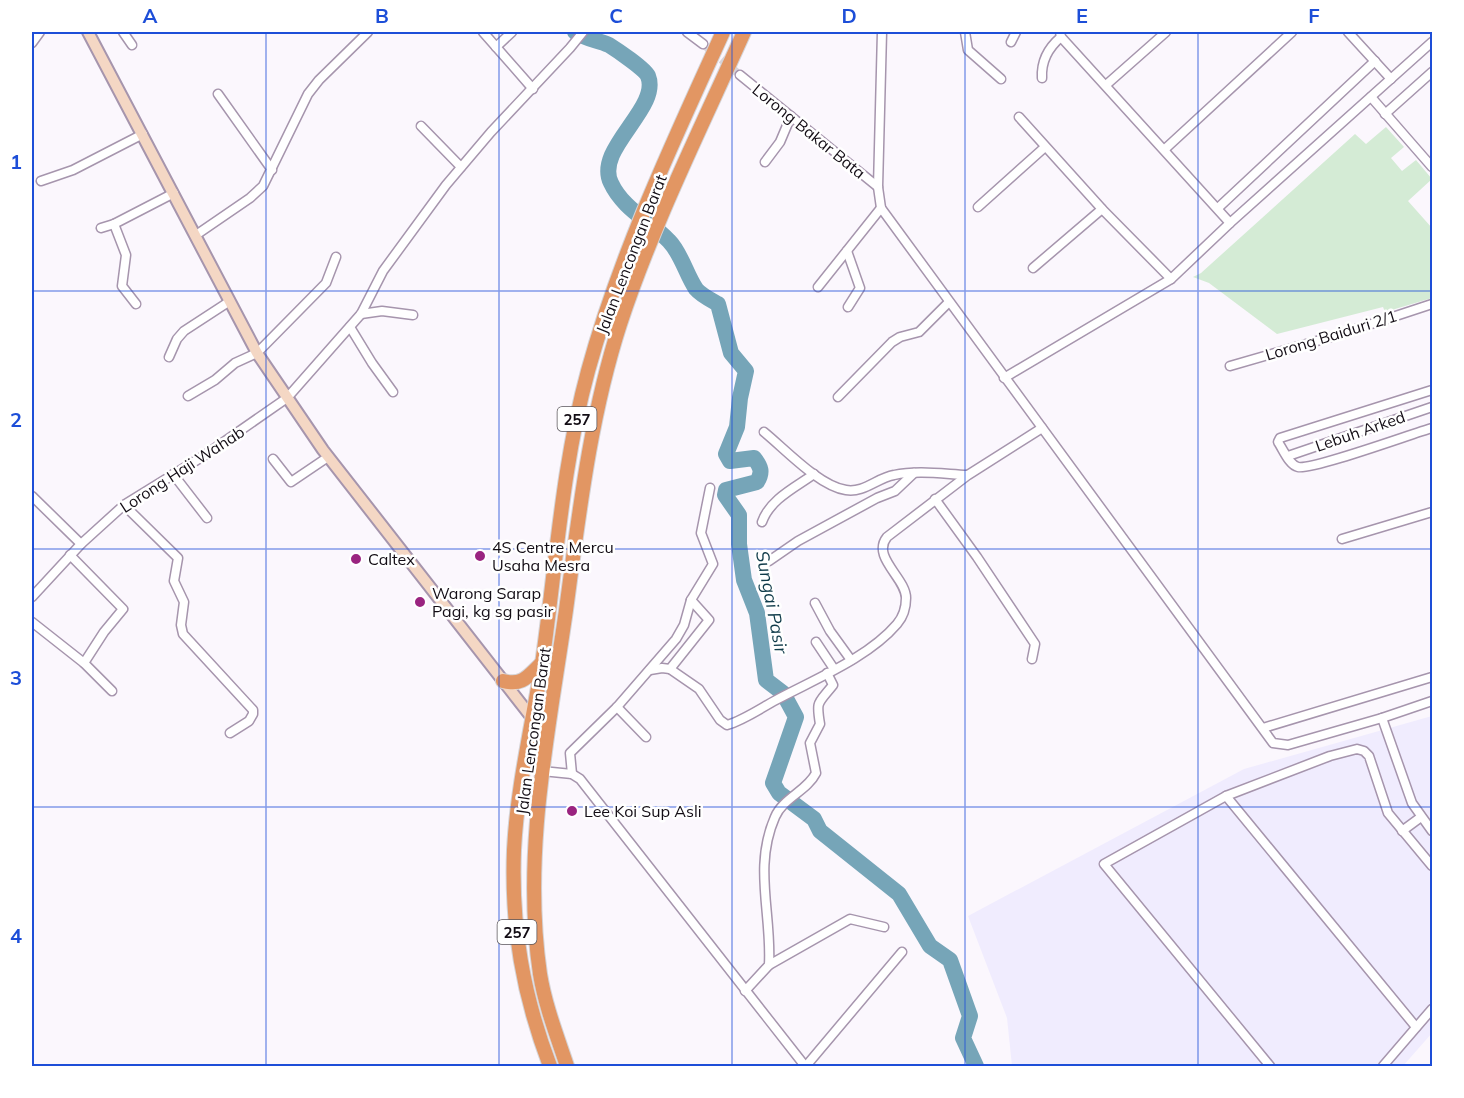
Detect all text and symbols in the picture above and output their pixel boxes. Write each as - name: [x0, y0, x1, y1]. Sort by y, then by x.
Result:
- text: A: [143, 3, 158, 28]
- text: B: [375, 3, 389, 28]
- text: C: [609, 3, 623, 28]
- text: D: [841, 3, 857, 28]
- text: E: [1076, 3, 1088, 28]
- text: F: [1308, 3, 1320, 28]
- street label: Lorong Bakar Bata: [748, 79, 870, 183]
- text: 1: [10, 149, 22, 174]
- street label: Jalan Lencongan Barat: [591, 171, 671, 336]
- street label: Lorong Baiduri 2/1: [1263, 305, 1399, 365]
- street label: Lebuh Arked: [1312, 406, 1408, 456]
- text: 2: [10, 407, 22, 432]
- road number: 257: [558, 407, 596, 431]
- street label: Lorong Haji Wahab: [116, 421, 248, 517]
- place label: 4S Centre Mercu Usaha Mesra: [492, 537, 614, 575]
- water label: Sungai Pasir: [751, 548, 794, 657]
- place label: Caltex: [368, 549, 415, 569]
- marker: 4S Centre Mercu Usaha Mesra: [473, 549, 487, 563]
- marker: Caltex: [349, 552, 363, 566]
- place label: Warong Sarap Pagi, kg sg pasir: [432, 583, 553, 621]
- marker: Warong Sarap Pagi, kg sg pasir: [413, 595, 427, 609]
- street label: Jalan Lencongan Barat: [511, 646, 555, 816]
- text: 3: [10, 665, 22, 690]
- place label: Lee Koi Sup Asli: [584, 801, 702, 821]
- marker: Lee Koi Sup Asli: [565, 804, 579, 818]
- road number: 257: [498, 920, 536, 944]
- text: 4: [10, 923, 22, 948]

